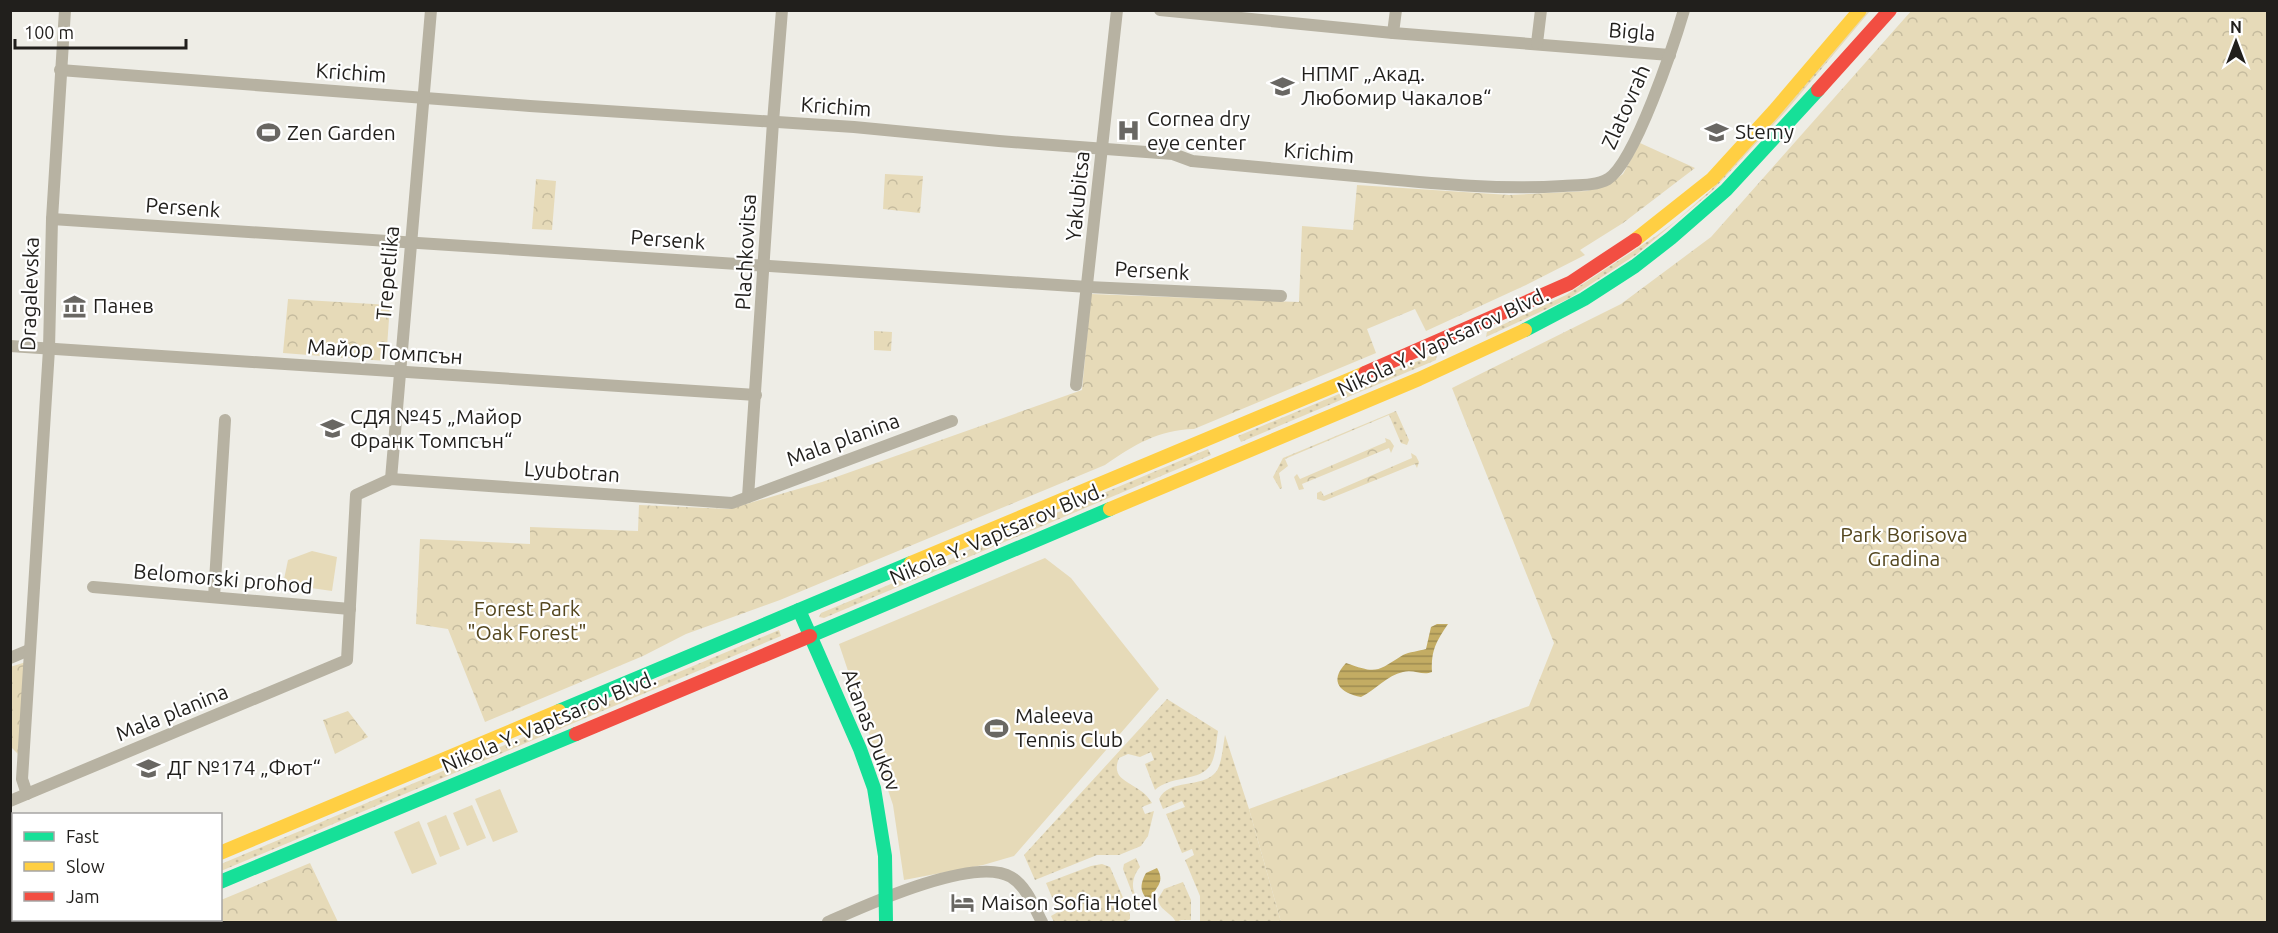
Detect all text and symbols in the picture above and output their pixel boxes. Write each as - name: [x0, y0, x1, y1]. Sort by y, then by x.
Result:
- scale bar: [15, 12, 186, 50]
- north arrow: [2206, 12, 2266, 72]
- street label: Bigla: [1608, 17, 1656, 45]
- text: N: [2230, 18, 2242, 36]
- text: 100 m: [24, 22, 74, 42]
- street label: Krichim: [315, 58, 387, 86]
- place label: НПМГ „Акад. Любомир Чакалов“: [1301, 61, 1491, 109]
- street label: Zlatovrah: [1596, 61, 1654, 152]
- school or university icon: НПМГ „Акад. Любомир Чакалов“: [1270, 73, 1296, 99]
- street label: Krichim: [800, 92, 872, 120]
- place label: Cornea dry eye center: [1147, 106, 1250, 154]
- hospital icon: Cornea dry eye center: [1116, 118, 1142, 144]
- school or university icon: Stemy: [1704, 119, 1730, 145]
- place label: Stemy: [1735, 119, 1794, 143]
- sports icon: Zen Garden: [256, 120, 282, 146]
- place label: Zen Garden: [287, 120, 396, 144]
- street label: Krichim: [1283, 137, 1355, 167]
- street label: Yakubitsa: [1060, 150, 1094, 242]
- street label: Persenk: [145, 192, 222, 222]
- street label: Plachkovitsa: [730, 193, 760, 311]
- street label: Persenk: [630, 224, 707, 254]
- street label: Trepetlika: [371, 225, 403, 321]
- street label: Dragalevska: [15, 236, 43, 351]
- street label: Persenk: [1114, 256, 1191, 284]
- street label: Nikola Y. Vaptsarov Blvd.: [1333, 281, 1552, 401]
- museum icon: Панев: [62, 293, 88, 319]
- place label: Панев: [93, 293, 154, 317]
- street label: Майор Томпсън: [307, 334, 464, 368]
- place label: СДЯ №45 „Майор Франк Томпсън“: [350, 404, 522, 452]
- street label: Mala planina: [783, 407, 903, 471]
- school or university icon: СДЯ №45 „Майор Франк Томпсън“: [319, 416, 345, 442]
- street label: Lyubotran: [523, 456, 621, 486]
- street label: Nikola Y. Vaptsarov Blvd.: [886, 477, 1107, 589]
- park label: Park Borisova Gradina: [1840, 522, 1968, 570]
- street label: Belomorski prohod: [132, 558, 314, 598]
- park label: Forest Park "Oak Forest": [467, 596, 587, 644]
- street label: Nikola Y. Vaptsarov Blvd.: [438, 665, 659, 777]
- street label: Atanas Dukov: [838, 665, 906, 794]
- street label: Mala planina: [112, 679, 231, 745]
- place label: Maleeva Tennis Club: [1015, 703, 1123, 751]
- sports icon: Maleeva Tennis Club: [984, 715, 1010, 741]
- school or university icon: ДГ №174 „Фют“: [136, 755, 162, 781]
- place label: ДГ №174 „Фют“: [167, 755, 321, 779]
- legend: [12, 813, 222, 921]
- text: Fast: [66, 826, 99, 846]
- text: Slow: [66, 856, 105, 876]
- text: Jam: [66, 886, 100, 906]
- hotel icon: Maison Sofia Hotel: [950, 890, 976, 916]
- place label: Maison Sofia Hotel: [981, 890, 1158, 914]

